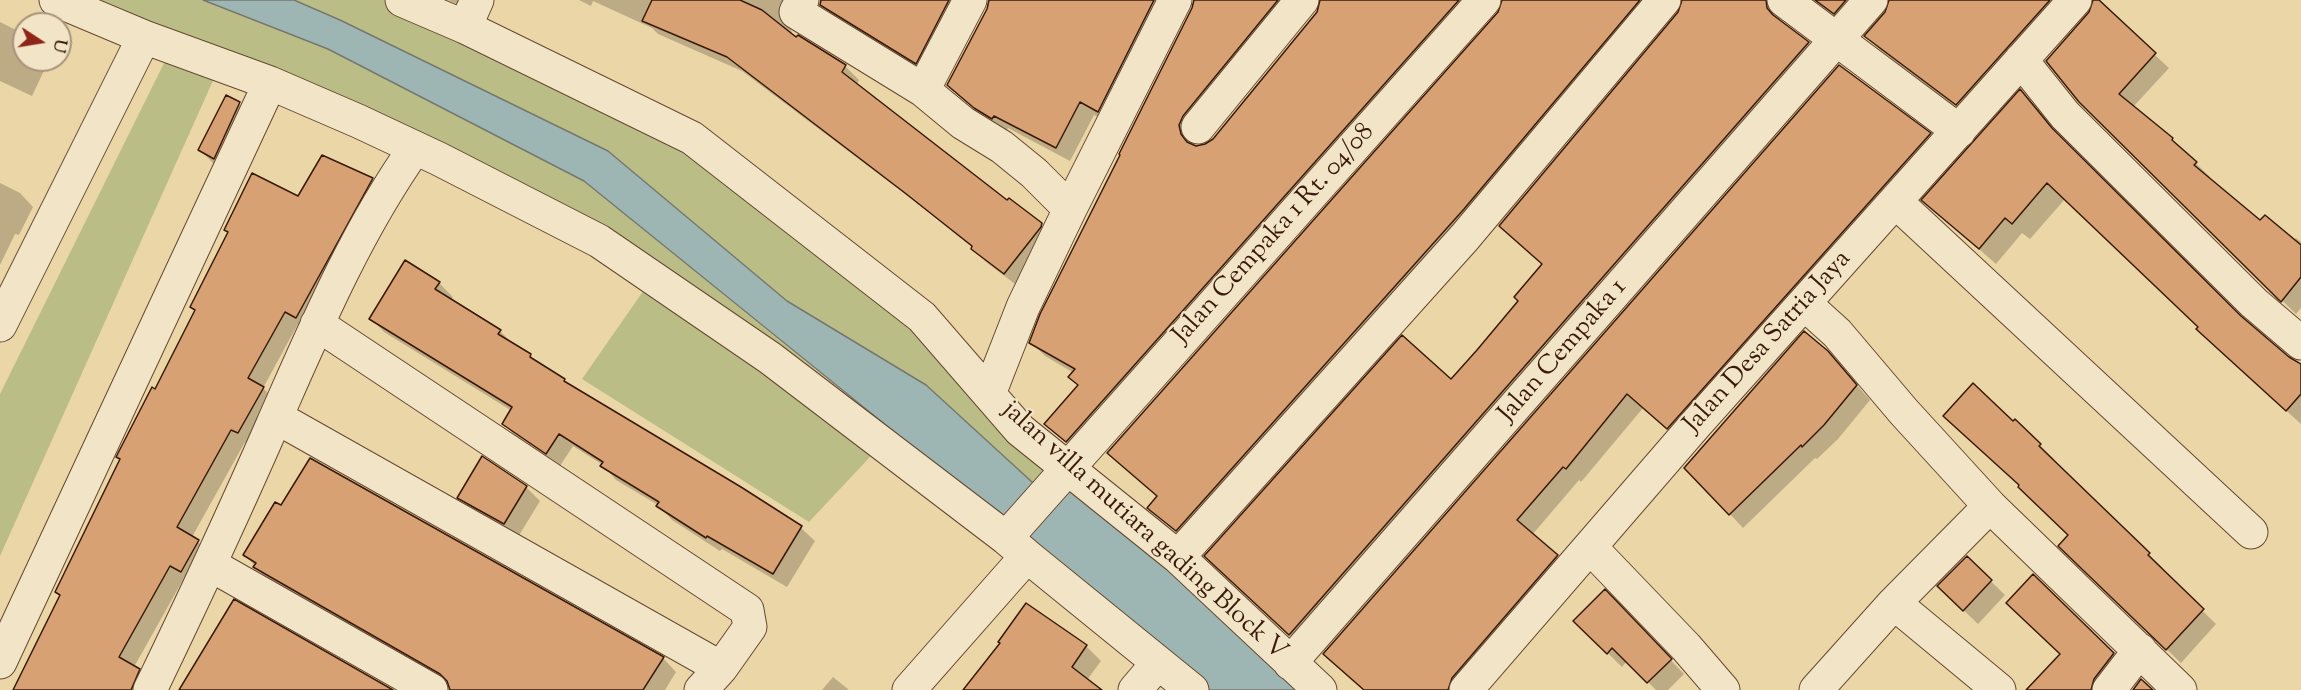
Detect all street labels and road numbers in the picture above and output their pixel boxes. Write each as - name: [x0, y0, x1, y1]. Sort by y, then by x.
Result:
- street label: Jalan Cempaka 1 Rt. 04/08: [1168, 118, 1382, 352]
- street label: Jalan Desa Satria Jaya: [1679, 245, 1859, 441]
- street label: Jalan Cempaka 1: [1493, 274, 1635, 430]
- street label: jalan villa mutiara gading Block V: [994, 396, 1292, 668]

